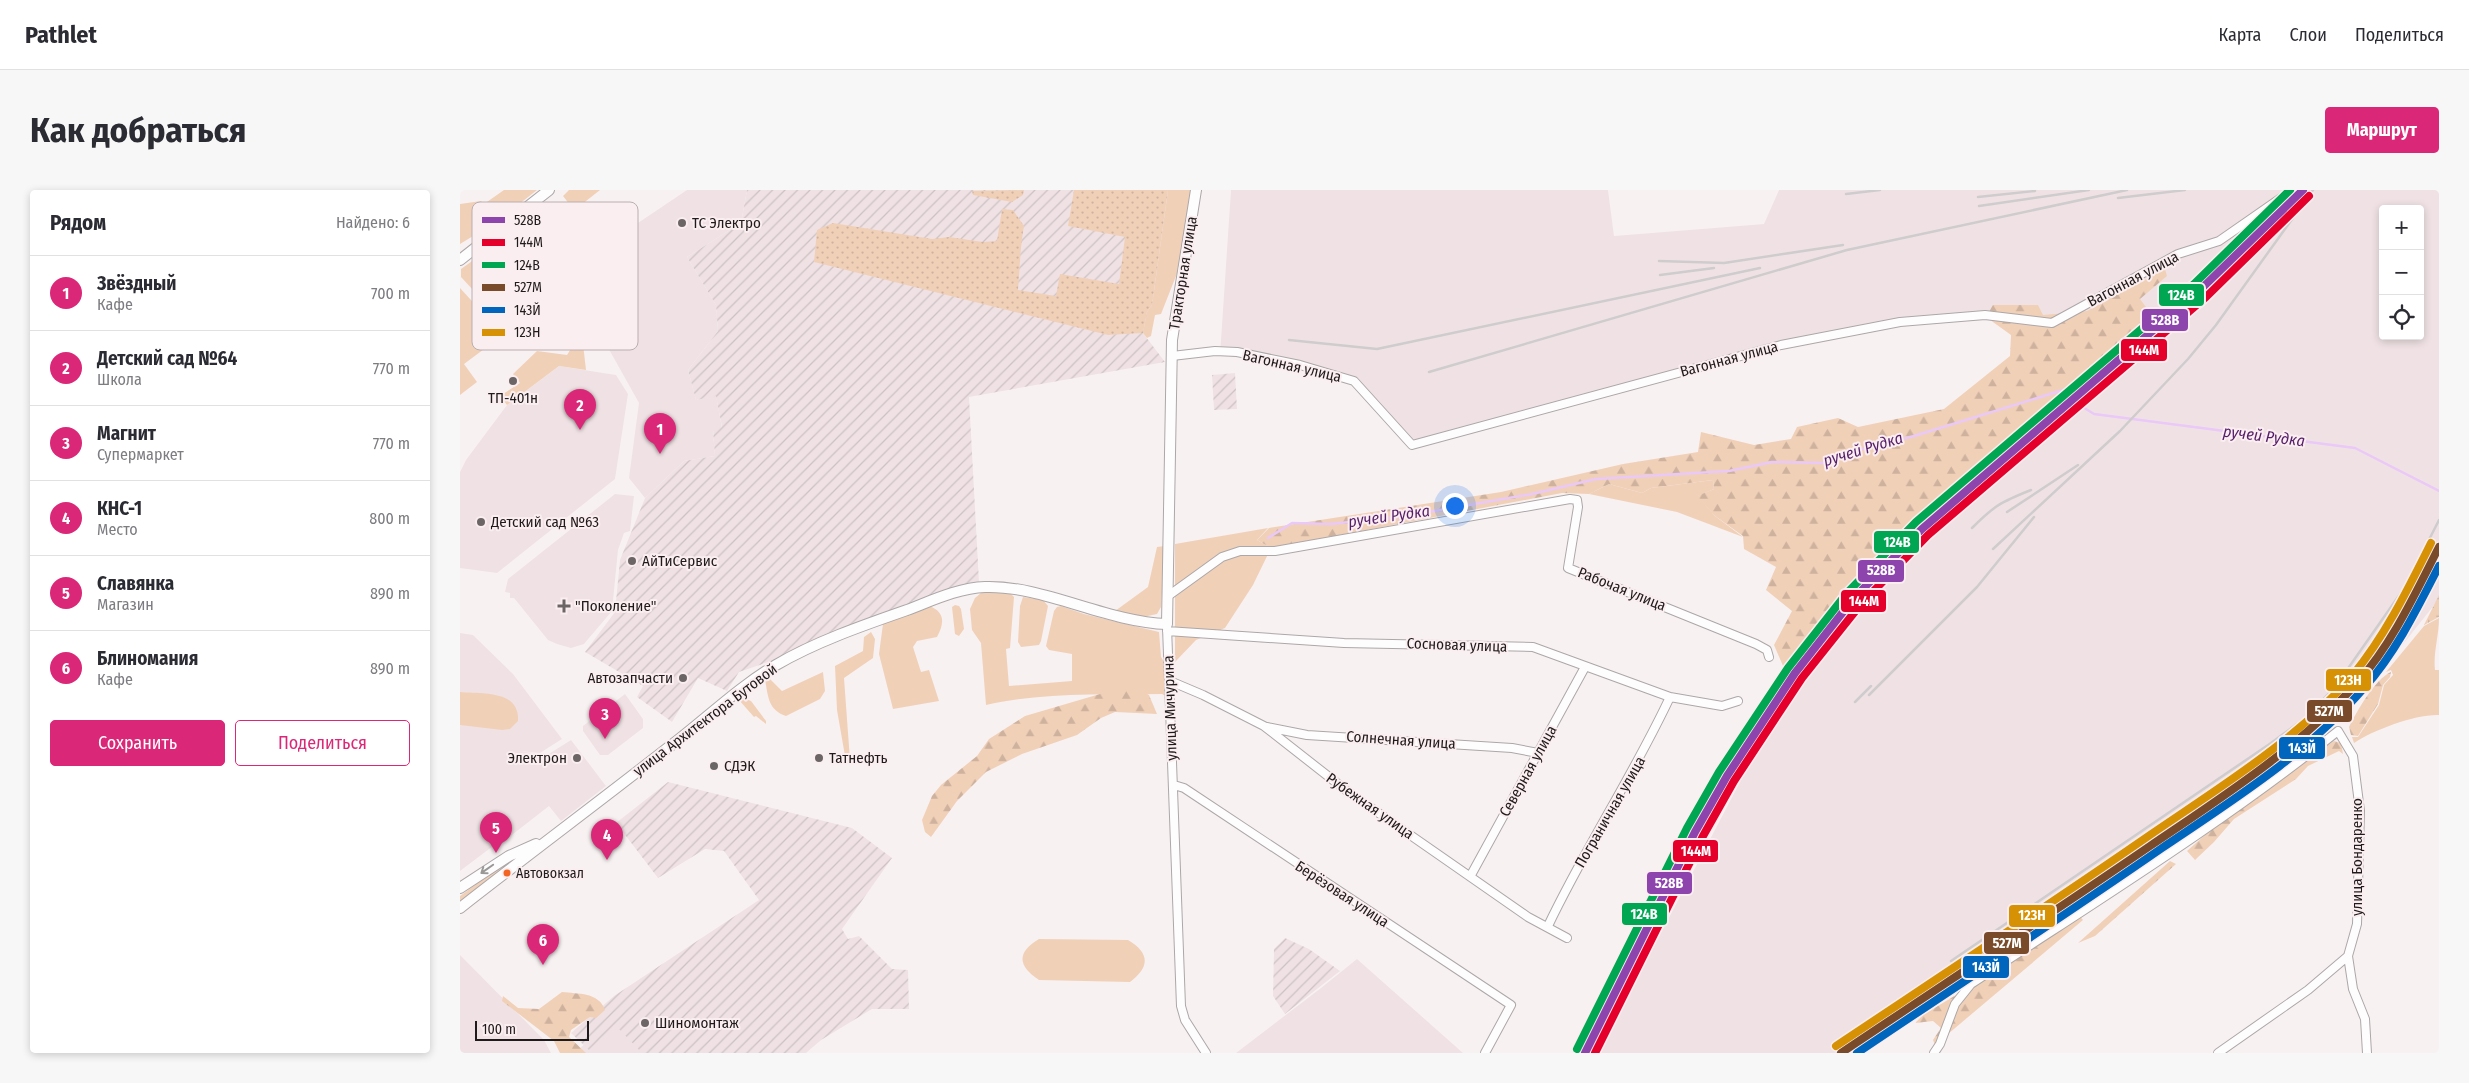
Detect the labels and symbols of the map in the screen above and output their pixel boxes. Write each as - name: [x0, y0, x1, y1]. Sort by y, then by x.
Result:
- legend: [472, 202, 638, 350]
- text: 528В: [514, 212, 541, 229]
- place label: ТС Электро: [692, 214, 761, 232]
- street label: Тракторная улица: [1165, 215, 1201, 331]
- marker: ТС Электро: [676, 217, 688, 229]
- text: 144М: [514, 234, 543, 251]
- street label: Вагонная улица: [2084, 247, 2182, 311]
- text: 124В: [514, 257, 540, 274]
- text: 527М: [514, 279, 542, 296]
- line badge: 124В: [2158, 283, 2205, 307]
- text: 124В: [2167, 287, 2195, 304]
- text: 143Й: [514, 302, 541, 319]
- line badge: 528В: [2141, 308, 2189, 332]
- text: 528В: [2151, 312, 2179, 329]
- text: 123Н: [514, 324, 540, 341]
- street label: Вагонная улица: [1678, 337, 1780, 381]
- line badge: 144М: [2120, 338, 2168, 362]
- text: 144М: [2129, 342, 2159, 359]
- street label: Вагонная улица: [1241, 346, 1343, 386]
- marker: ТП-401н: [507, 375, 519, 387]
- place label: ТП-401н: [488, 389, 538, 407]
- pin: 2: [564, 389, 596, 430]
- pin: 1: [644, 413, 676, 454]
- water label: ручей Рудка: [2222, 422, 2306, 450]
- water label: ручей Рудка: [1821, 428, 1905, 470]
- your location: [1442, 493, 1468, 519]
- water label: ручей Рудка: [1347, 501, 1431, 531]
- place label: Детский сад №63: [490, 513, 599, 531]
- marker: Детский сад №63: [475, 516, 487, 528]
- line badge: 124В: [1873, 530, 1920, 554]
- text: 124В: [1883, 534, 1911, 551]
- place label: АйТиСервис: [642, 552, 718, 570]
- marker: АйТиСервис: [626, 555, 638, 567]
- line badge: 528В: [1857, 559, 1905, 583]
- text: 528В: [1867, 562, 1895, 579]
- street label: Рабочая улица: [1575, 563, 1669, 615]
- line badge: 144М: [1840, 589, 1887, 613]
- text: 144М: [1849, 593, 1879, 610]
- place label: "Поколение": [575, 597, 656, 615]
- marker: "Поколение": [557, 599, 571, 613]
- street label: Сосновая улица: [1406, 634, 1508, 656]
- street label: улица Мичурина: [1159, 655, 1181, 761]
- street label: улица Архитектора Бутовой: [630, 660, 780, 780]
- line badge: 123Н: [2325, 668, 2372, 692]
- place label: Автозапчасти: [587, 669, 673, 687]
- marker: Автозапчасти: [677, 672, 689, 684]
- text: 123Н: [2334, 672, 2362, 689]
- pin: 3: [589, 698, 621, 739]
- line badge: 527М: [2306, 699, 2353, 723]
- text: 527М: [2314, 703, 2344, 720]
- street label: Северная улица: [1496, 722, 1560, 820]
- street label: Солнечная улица: [1346, 727, 1456, 753]
- line badge: 143Й: [2278, 736, 2326, 760]
- text: 143Й: [2288, 739, 2316, 757]
- place label: Электрон: [508, 749, 567, 767]
- place label: Татнефть: [829, 749, 888, 767]
- marker: Электрон: [571, 752, 583, 764]
- marker: Татнефть: [813, 752, 825, 764]
- street label: Пограничная улица: [1571, 753, 1649, 871]
- place label: СДЭК: [724, 757, 755, 775]
- marker: СДЭК: [708, 760, 720, 772]
- street label: Рубежная улица: [1323, 769, 1417, 843]
- street label: улица Бондаренко: [2348, 798, 2366, 916]
- pin: 5: [480, 812, 512, 853]
- pin: 4: [591, 819, 623, 860]
- line badge: 144М: [1672, 839, 1719, 863]
- text: 144М: [1681, 843, 1711, 860]
- street label: Берёзовая улица: [1292, 857, 1392, 931]
- one-way arrow: [480, 864, 494, 874]
- place label: Автовокзал: [516, 865, 584, 882]
- marker: Автовокзал: [502, 868, 512, 878]
- line badge: 528В: [1646, 871, 1693, 895]
- text: 528В: [1655, 875, 1683, 892]
- line badge: 124В: [1621, 902, 1668, 926]
- line badge: 123Н: [2008, 904, 2056, 928]
- text: 124В: [1630, 906, 1658, 923]
- text: 123Н: [2018, 907, 2046, 924]
- pin: 6: [527, 924, 559, 965]
- line badge: 527М: [1983, 931, 2030, 955]
- text: 527М: [1992, 935, 2022, 952]
- line badge: 143Й: [1962, 955, 2010, 979]
- text: 143Й: [1972, 958, 2000, 976]
- place label: Шиномонтаж: [655, 1014, 739, 1032]
- marker: Шиномонтаж: [639, 1017, 651, 1029]
- scale bar: [475, 1018, 589, 1041]

